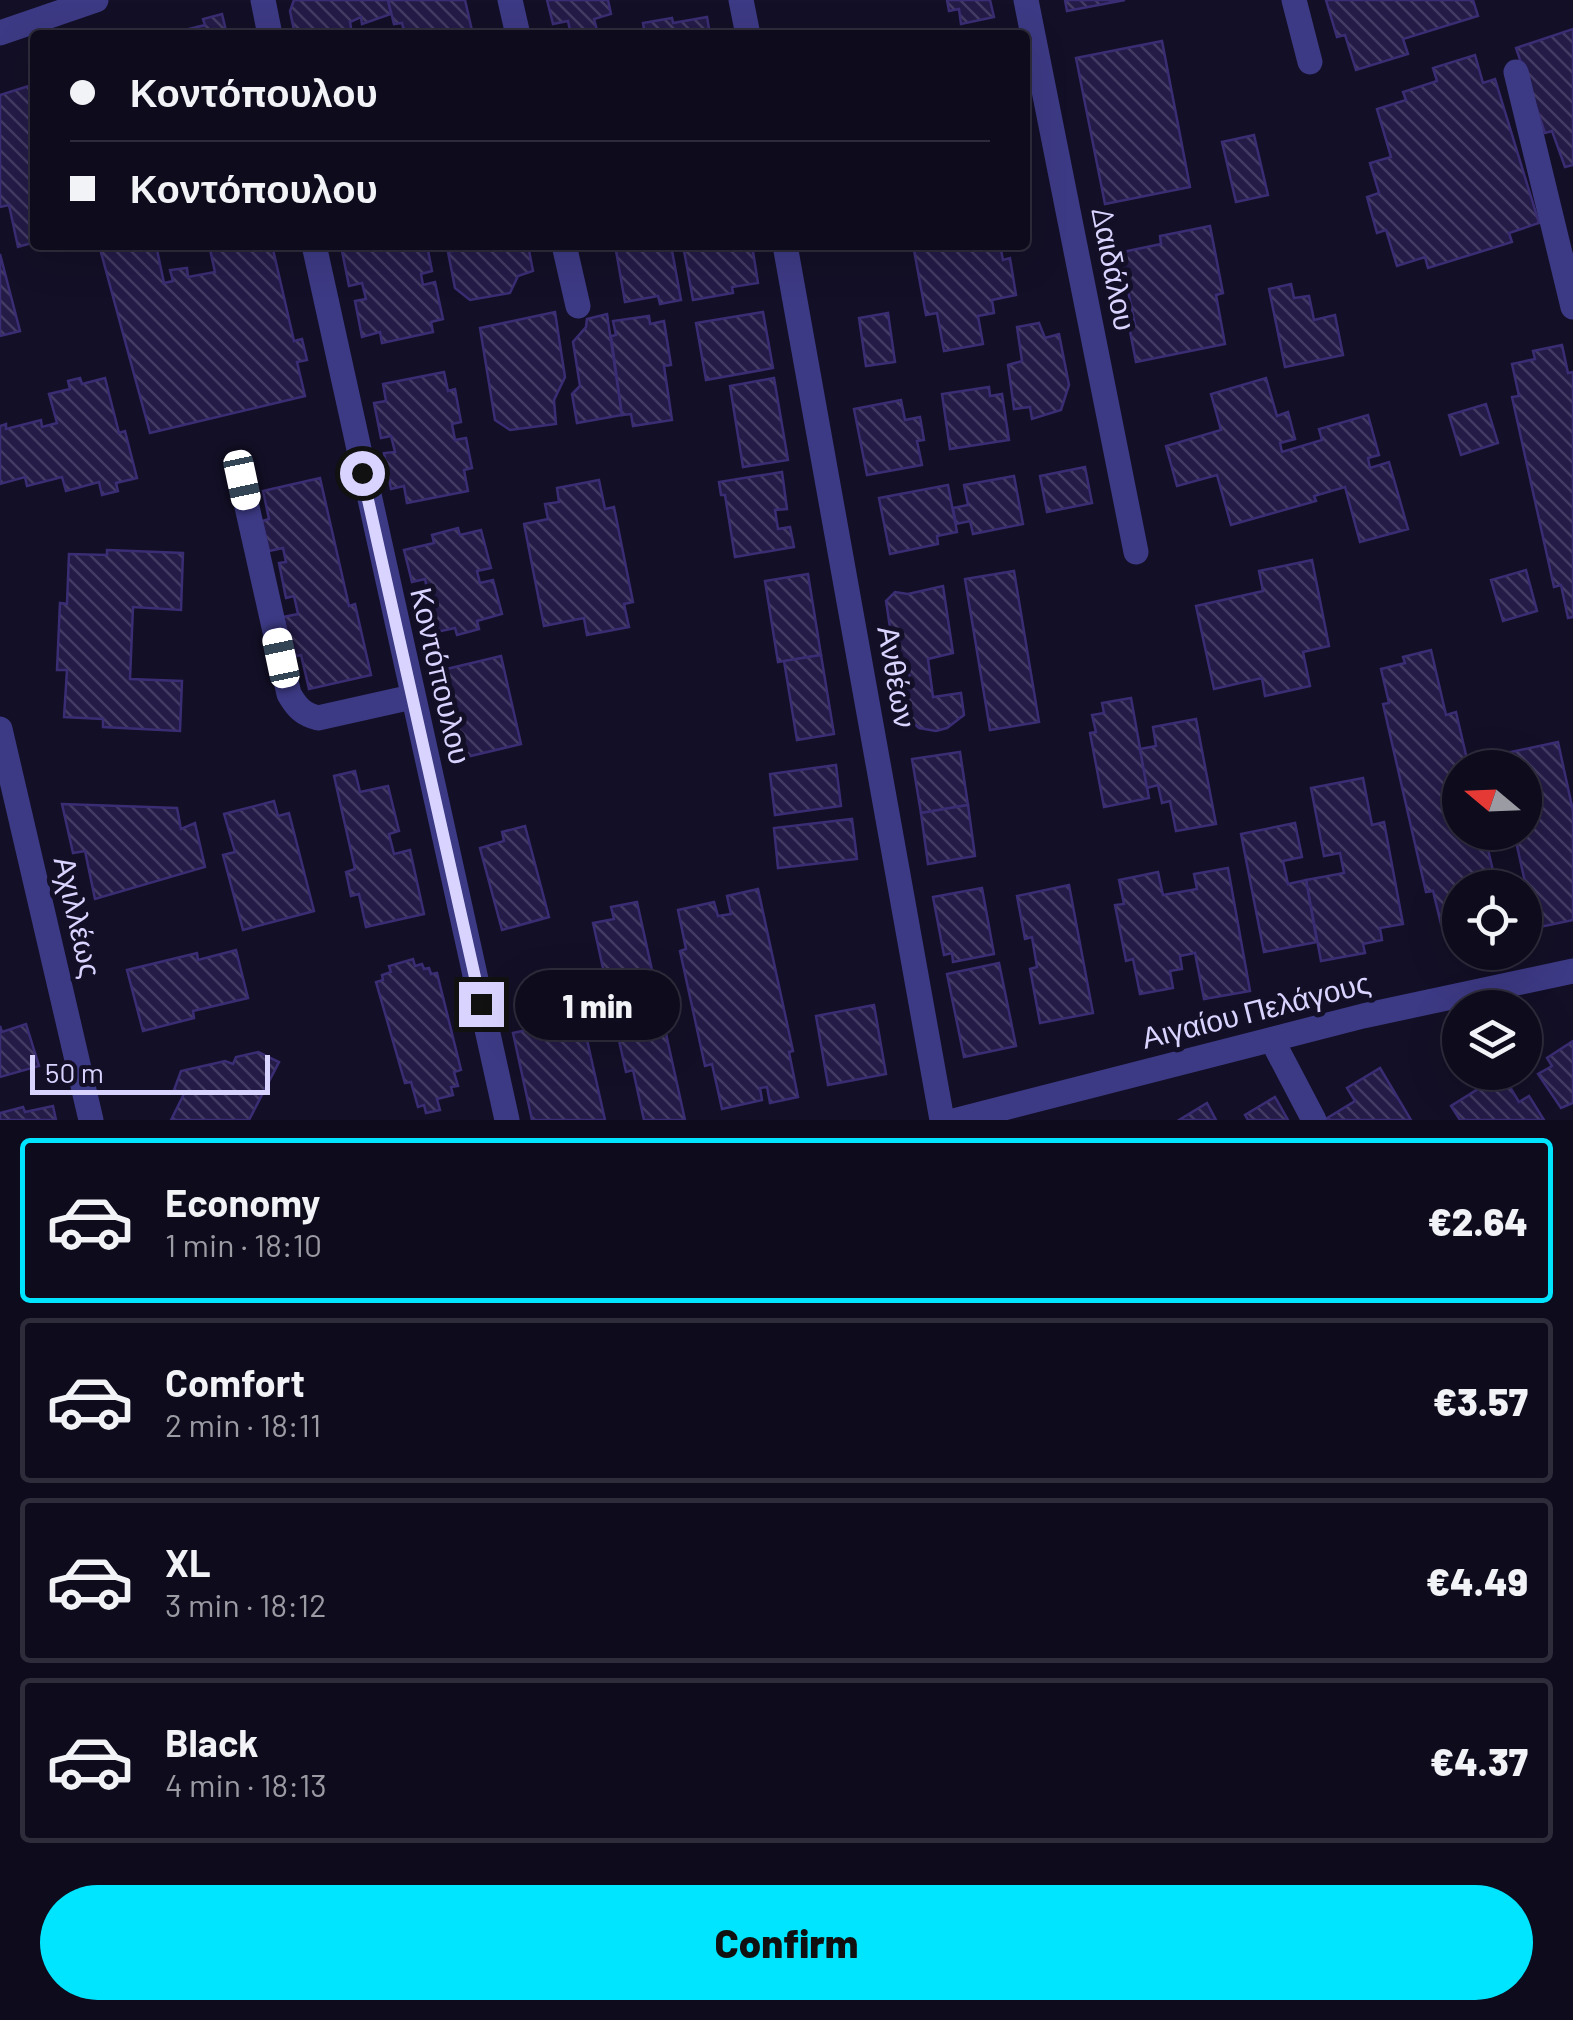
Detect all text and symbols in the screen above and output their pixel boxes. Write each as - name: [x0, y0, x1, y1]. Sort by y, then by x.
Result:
- text: Κοντόπουλου: [130, 69, 378, 115]
- text: Κοντόπουλου: [130, 165, 378, 211]
- street label: Δαιδάλου: [1085, 204, 1145, 333]
- car: [221, 448, 263, 512]
- route start: [340, 451, 385, 496]
- street label: Κοντόπουλου: [404, 584, 480, 767]
- street label: Ανθέων: [871, 623, 925, 730]
- car: [260, 626, 302, 690]
- north arrow: [1442, 750, 1542, 850]
- map controls: [1442, 750, 1542, 1090]
- street label: Αχιλλέως: [48, 853, 110, 981]
- button: locate: [1442, 870, 1542, 970]
- street label: Αιγαίου Πελάγους: [1138, 963, 1374, 1055]
- callout: 1 min: [516, 969, 681, 1039]
- route end: [459, 982, 504, 1027]
- text: 1 min: [562, 986, 633, 1024]
- button: layers: [1442, 990, 1542, 1090]
- scale bar: [30, 1050, 270, 1094]
- text: 50 m: [45, 1055, 104, 1089]
- icon: car: [45, 1176, 135, 1266]
- text: Economy: [165, 1179, 320, 1225]
- text: €2.64: [1428, 1198, 1528, 1244]
- text: 1 min · 18:10: [165, 1225, 322, 1263]
- icon: car: [45, 1356, 135, 1446]
- text: Comfort: [165, 1359, 305, 1405]
- text: €3.57: [1433, 1378, 1528, 1424]
- text: 2 min · 18:11: [165, 1405, 321, 1443]
- icon: car: [45, 1536, 135, 1626]
- text: XL: [165, 1539, 211, 1585]
- text: €4.49: [1426, 1558, 1528, 1604]
- text: 3 min · 18:12: [165, 1585, 326, 1623]
- icon: car: [45, 1716, 135, 1806]
- text: Black: [165, 1719, 259, 1765]
- text: €4.37: [1430, 1738, 1528, 1784]
- text: 4 min · 18:13: [165, 1765, 327, 1803]
- button: Confirm: [40, 1885, 1533, 2000]

